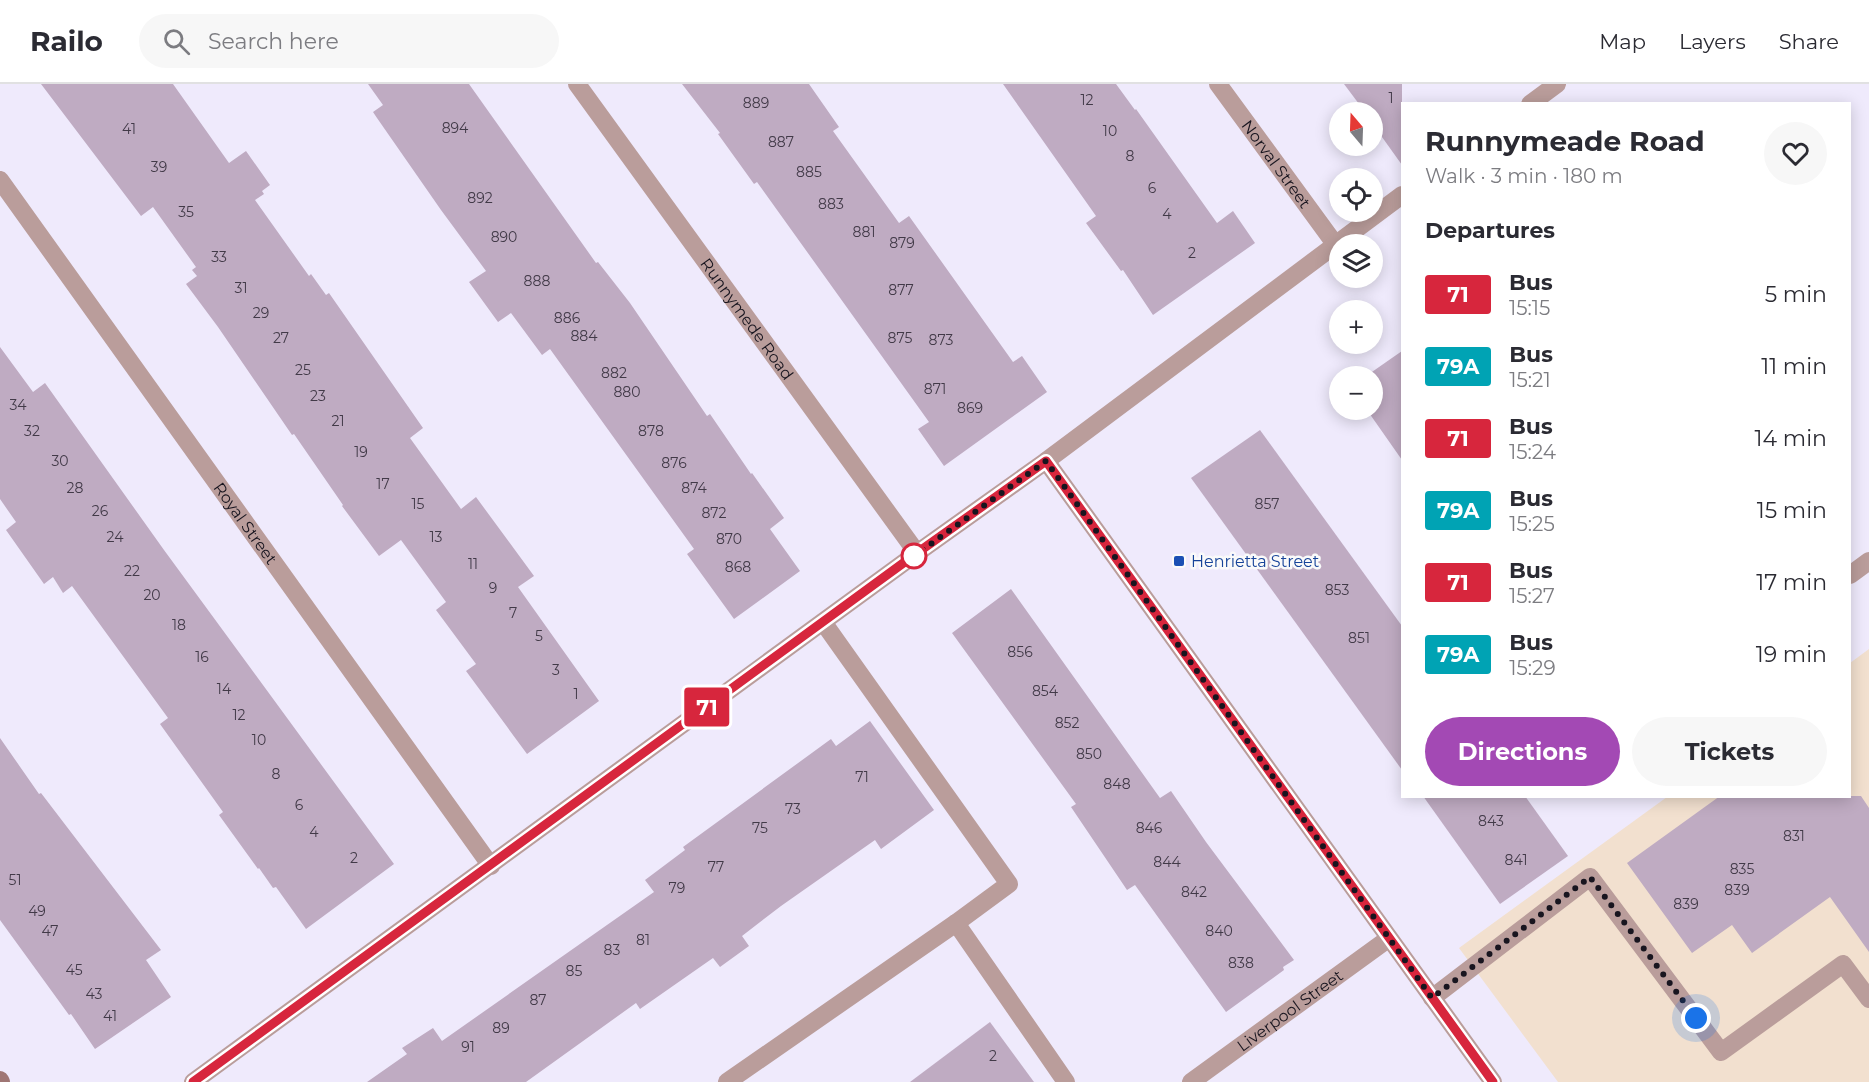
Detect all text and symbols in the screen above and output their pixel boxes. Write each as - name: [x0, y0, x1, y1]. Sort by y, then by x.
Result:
- search box: [139, 14, 559, 68]
- text: Railo: [30, 24, 103, 58]
- icon: search: [160, 25, 193, 58]
- text: Search here: [208, 28, 339, 55]
- text: Map: [1599, 29, 1646, 54]
- text: Layers: [1679, 29, 1746, 54]
- text: Share: [1779, 29, 1839, 54]
- house number: 1: [1388, 89, 1394, 107]
- house number: 12: [1080, 91, 1094, 109]
- house number: 889: [743, 94, 769, 112]
- north arrow: [1329, 102, 1383, 156]
- map controls: [1329, 102, 1383, 420]
- street label: Norval Street: [1238, 116, 1315, 212]
- house number: 894: [442, 119, 469, 137]
- house number: 41: [122, 120, 136, 138]
- house number: 10: [1103, 122, 1117, 140]
- button: heart: [1764, 122, 1827, 185]
- text: Runnymeade Road: [1425, 124, 1705, 158]
- house number: 887: [768, 133, 794, 151]
- house number: 8: [1126, 147, 1135, 165]
- house number: 39: [151, 158, 167, 176]
- house number: 885: [796, 163, 822, 181]
- text: Walk · 3 min · 180 m: [1425, 164, 1623, 188]
- button: locate: [1329, 168, 1383, 222]
- house number: 6: [1148, 179, 1157, 197]
- house number: 892: [467, 189, 493, 207]
- house number: 883: [818, 195, 844, 213]
- house number: 35: [178, 203, 194, 221]
- house number: 4: [1162, 205, 1172, 223]
- text: Departures: [1425, 217, 1555, 244]
- house number: 881: [853, 223, 875, 241]
- house number: 890: [491, 228, 517, 246]
- house number: 879: [889, 234, 915, 252]
- button: layers: [1329, 234, 1383, 288]
- house number: 2: [1188, 244, 1196, 262]
- house number: 33: [211, 248, 227, 266]
- street label: Runnymede Road: [697, 254, 798, 383]
- text: Bus: [1509, 269, 1553, 296]
- house number: 888: [524, 272, 550, 290]
- house number: 31: [235, 279, 247, 297]
- house number: 877: [888, 281, 914, 299]
- text: 5 min: [1765, 281, 1827, 308]
- text: 71: [1447, 282, 1469, 307]
- text: 15:15: [1509, 296, 1550, 320]
- button: +: [1329, 300, 1383, 354]
- house number: 29: [253, 304, 269, 322]
- house number: 886: [554, 309, 581, 327]
- house number: 884: [570, 327, 598, 345]
- house number: 27: [273, 329, 289, 347]
- house number: 875: [888, 329, 912, 347]
- house number: 873: [929, 331, 954, 349]
- text: Bus: [1509, 341, 1553, 368]
- text: 11 min: [1761, 353, 1827, 380]
- text: 79A: [1437, 354, 1479, 379]
- house number: 25: [295, 361, 311, 379]
- house number: 882: [601, 364, 627, 382]
- button: −: [1329, 366, 1383, 420]
- text: 15:21: [1509, 368, 1551, 392]
- house number: 871: [924, 380, 946, 398]
- house number: 880: [613, 383, 641, 401]
- house number: 23: [310, 387, 326, 405]
- house number: 34: [9, 396, 27, 414]
- house number: 869: [957, 399, 983, 417]
- house number: 21: [331, 412, 345, 430]
- text: Bus: [1509, 413, 1553, 440]
- house number: 32: [24, 422, 40, 440]
- house number: 878: [638, 422, 664, 440]
- text: 14 min: [1755, 425, 1827, 452]
- text: 71: [1447, 426, 1469, 451]
- text: 15:24: [1509, 440, 1556, 464]
- house number: 19: [354, 443, 368, 461]
- house number: 30: [51, 452, 69, 470]
- house number: 876: [661, 454, 687, 472]
- house number: 17: [376, 475, 390, 493]
- house number: 28: [67, 479, 84, 497]
- street label: Royal Street: [210, 479, 282, 568]
- house number: 874: [681, 479, 708, 497]
- text: Bus: [1509, 485, 1553, 512]
- house number: 15: [412, 495, 425, 513]
- house number: 857: [1255, 495, 1279, 513]
- text: 15 min: [1757, 497, 1827, 524]
- text: 79A: [1437, 498, 1479, 523]
- house number: 26: [92, 502, 109, 520]
- house number: 872: [701, 504, 727, 522]
- text: 15:25: [1509, 512, 1555, 536]
- house number: 24: [107, 528, 124, 546]
- house number: 13: [430, 528, 443, 546]
- house number: 870: [716, 530, 742, 548]
- unlabelled marker: [901, 543, 927, 569]
- place label: Henrietta Street: [1191, 552, 1320, 571]
- marker: Henrietta Street: [1172, 554, 1186, 568]
- house number: 11: [468, 555, 478, 573]
- text: Bus: [1509, 557, 1553, 584]
- house number: 868: [725, 558, 751, 576]
- house number: 22: [124, 562, 140, 580]
- text: 17 min: [1756, 569, 1827, 596]
- text: 71: [1447, 570, 1469, 595]
- house number: 9: [489, 579, 497, 597]
- house number: 853: [1325, 581, 1349, 599]
- text: 15:27: [1509, 584, 1555, 608]
- house number: 20: [143, 586, 161, 604]
- house number: 7: [509, 604, 517, 622]
- house number: 18: [172, 616, 186, 634]
- house number: 5: [535, 627, 543, 645]
- house number: 851: [1348, 629, 1370, 647]
- text: Bus: [1509, 629, 1553, 656]
- text: 19 min: [1756, 641, 1827, 668]
- text: 79A: [1437, 642, 1479, 667]
- house number: 856: [1007, 643, 1033, 661]
- house number: 16: [195, 648, 209, 666]
- text: 15:29: [1509, 656, 1556, 680]
- house number: 3: [552, 661, 560, 679]
- house number: 14: [217, 680, 232, 698]
- house number: 854: [1032, 682, 1059, 700]
- house number: 1: [573, 685, 579, 703]
- line badge: 71: [680, 688, 734, 726]
- text: 71: [696, 695, 718, 720]
- house number: 12: [232, 706, 246, 724]
- house number: 852: [1055, 714, 1079, 732]
- button: Directions: [1425, 717, 1620, 786]
- button: Tickets: [1632, 717, 1827, 786]
- house number: 10: [252, 731, 266, 749]
- house number: 850: [1076, 745, 1102, 763]
- house number: 8: [272, 765, 281, 783]
- house number: 71: [855, 768, 869, 786]
- house number: 848: [1103, 775, 1131, 793]
- house number: 6: [295, 796, 304, 814]
- house number: 73: [785, 800, 801, 818]
- house number: 843: [1478, 812, 1504, 830]
- house number: 75: [752, 819, 768, 837]
- house number: 846: [1136, 819, 1163, 837]
- house number: 4: [309, 823, 319, 841]
- house number: 831: [1783, 827, 1805, 845]
- house number: 2: [350, 849, 358, 867]
- house number: 841: [1505, 851, 1527, 869]
- house number: 844: [1153, 853, 1181, 871]
- house number: 77: [708, 858, 724, 876]
- house number: 835: [1730, 860, 1754, 878]
- house number: 51: [9, 871, 21, 889]
- house number: 79: [669, 879, 685, 897]
- house number: 839: [1724, 881, 1750, 899]
- house number: 842: [1181, 883, 1207, 901]
- house number: 839: [1673, 895, 1699, 913]
- house number: 49: [28, 902, 46, 920]
- house number: 47: [42, 922, 58, 940]
- house number: 840: [1205, 922, 1233, 940]
- house number: 81: [636, 931, 650, 949]
- house number: 83: [604, 941, 621, 959]
- house number: 838: [1228, 954, 1254, 972]
- house number: 45: [65, 961, 83, 979]
- house number: 85: [566, 962, 583, 980]
- street label: Liverpool Street: [1233, 965, 1347, 1055]
- house number: 43: [86, 985, 103, 1003]
- house number: 87: [529, 991, 547, 1009]
- your location: [1681, 1003, 1711, 1033]
- house number: 41: [103, 1007, 117, 1025]
- house number: 89: [492, 1019, 510, 1037]
- house number: 91: [461, 1038, 475, 1056]
- house number: 2: [989, 1047, 997, 1065]

